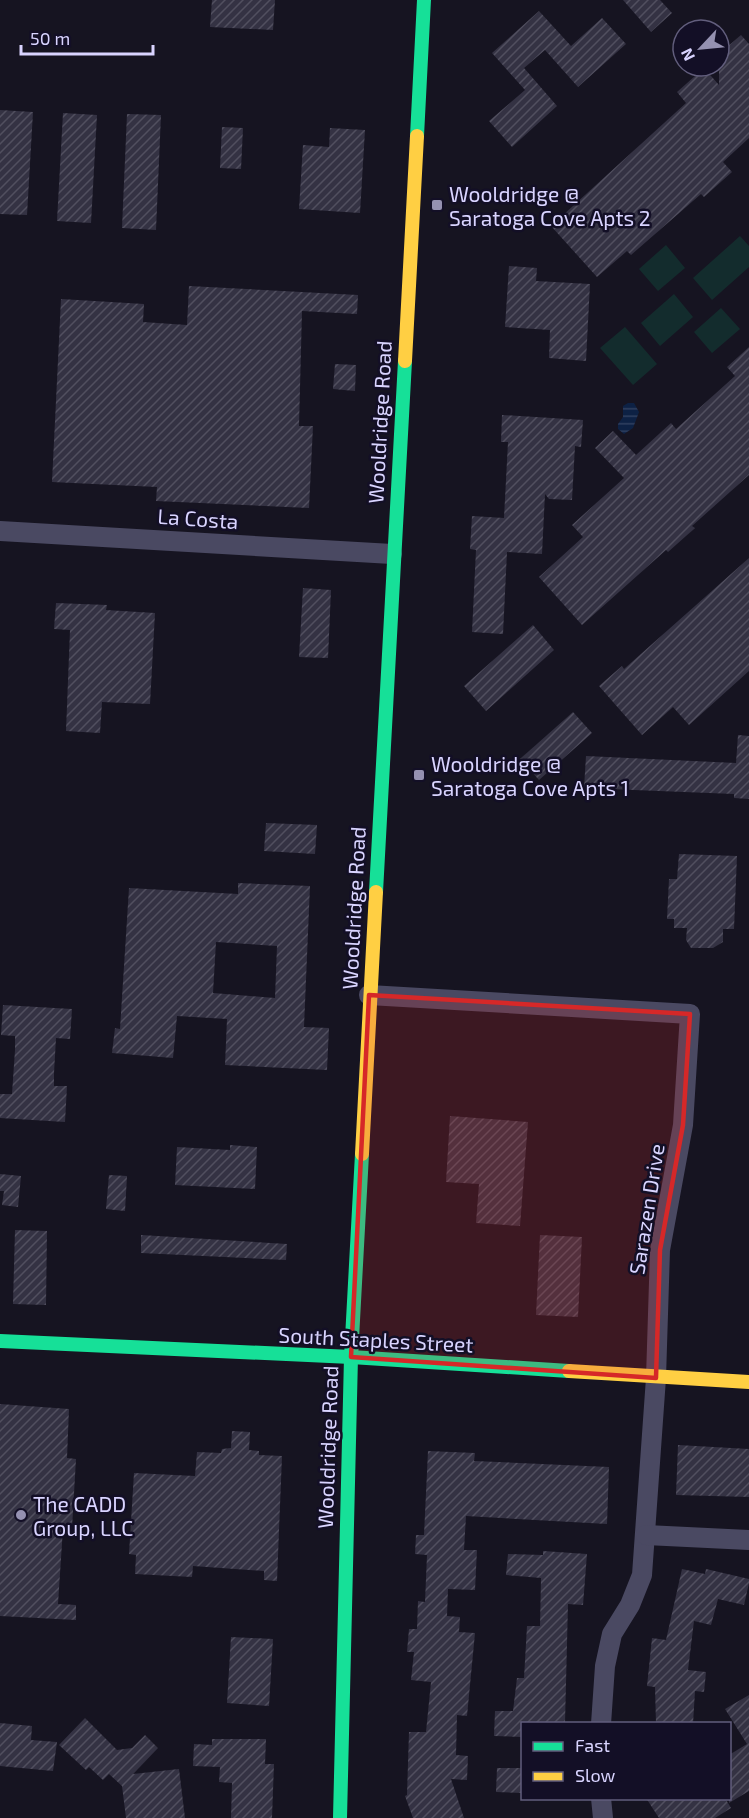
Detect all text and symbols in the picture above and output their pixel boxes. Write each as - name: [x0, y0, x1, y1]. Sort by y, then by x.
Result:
- scale bar: [21, 18, 153, 56]
- north arrow: [671, 18, 731, 78]
- text: 50 m: [30, 27, 70, 49]
- text: N: [676, 45, 698, 64]
- place label: Wooldridge @ Saratoga Cove Apts 2: [449, 181, 651, 230]
- marker: Wooldridge @ Saratoga Cove Apts 2: [430, 198, 444, 212]
- street label: Wooldridge Road: [362, 340, 396, 504]
- street label: La Costa: [157, 503, 239, 533]
- place label: Wooldridge @ Saratoga Cove Apts 1: [431, 751, 629, 800]
- marker: Wooldridge @ Saratoga Cove Apts 1: [412, 768, 426, 782]
- street label: Wooldridge Road: [336, 826, 370, 990]
- street label: Sarazen Drive: [623, 1142, 669, 1276]
- street label: South Staples Street: [278, 1321, 474, 1357]
- street label: Wooldridge Road: [312, 1365, 342, 1529]
- place label: The CADD Group, LLC: [33, 1491, 133, 1540]
- marker: The CADD Group, LLC: [14, 1508, 28, 1522]
- legend: [521, 1722, 731, 1800]
- text: Fast: [575, 1734, 610, 1756]
- text: Slow: [575, 1764, 616, 1786]

